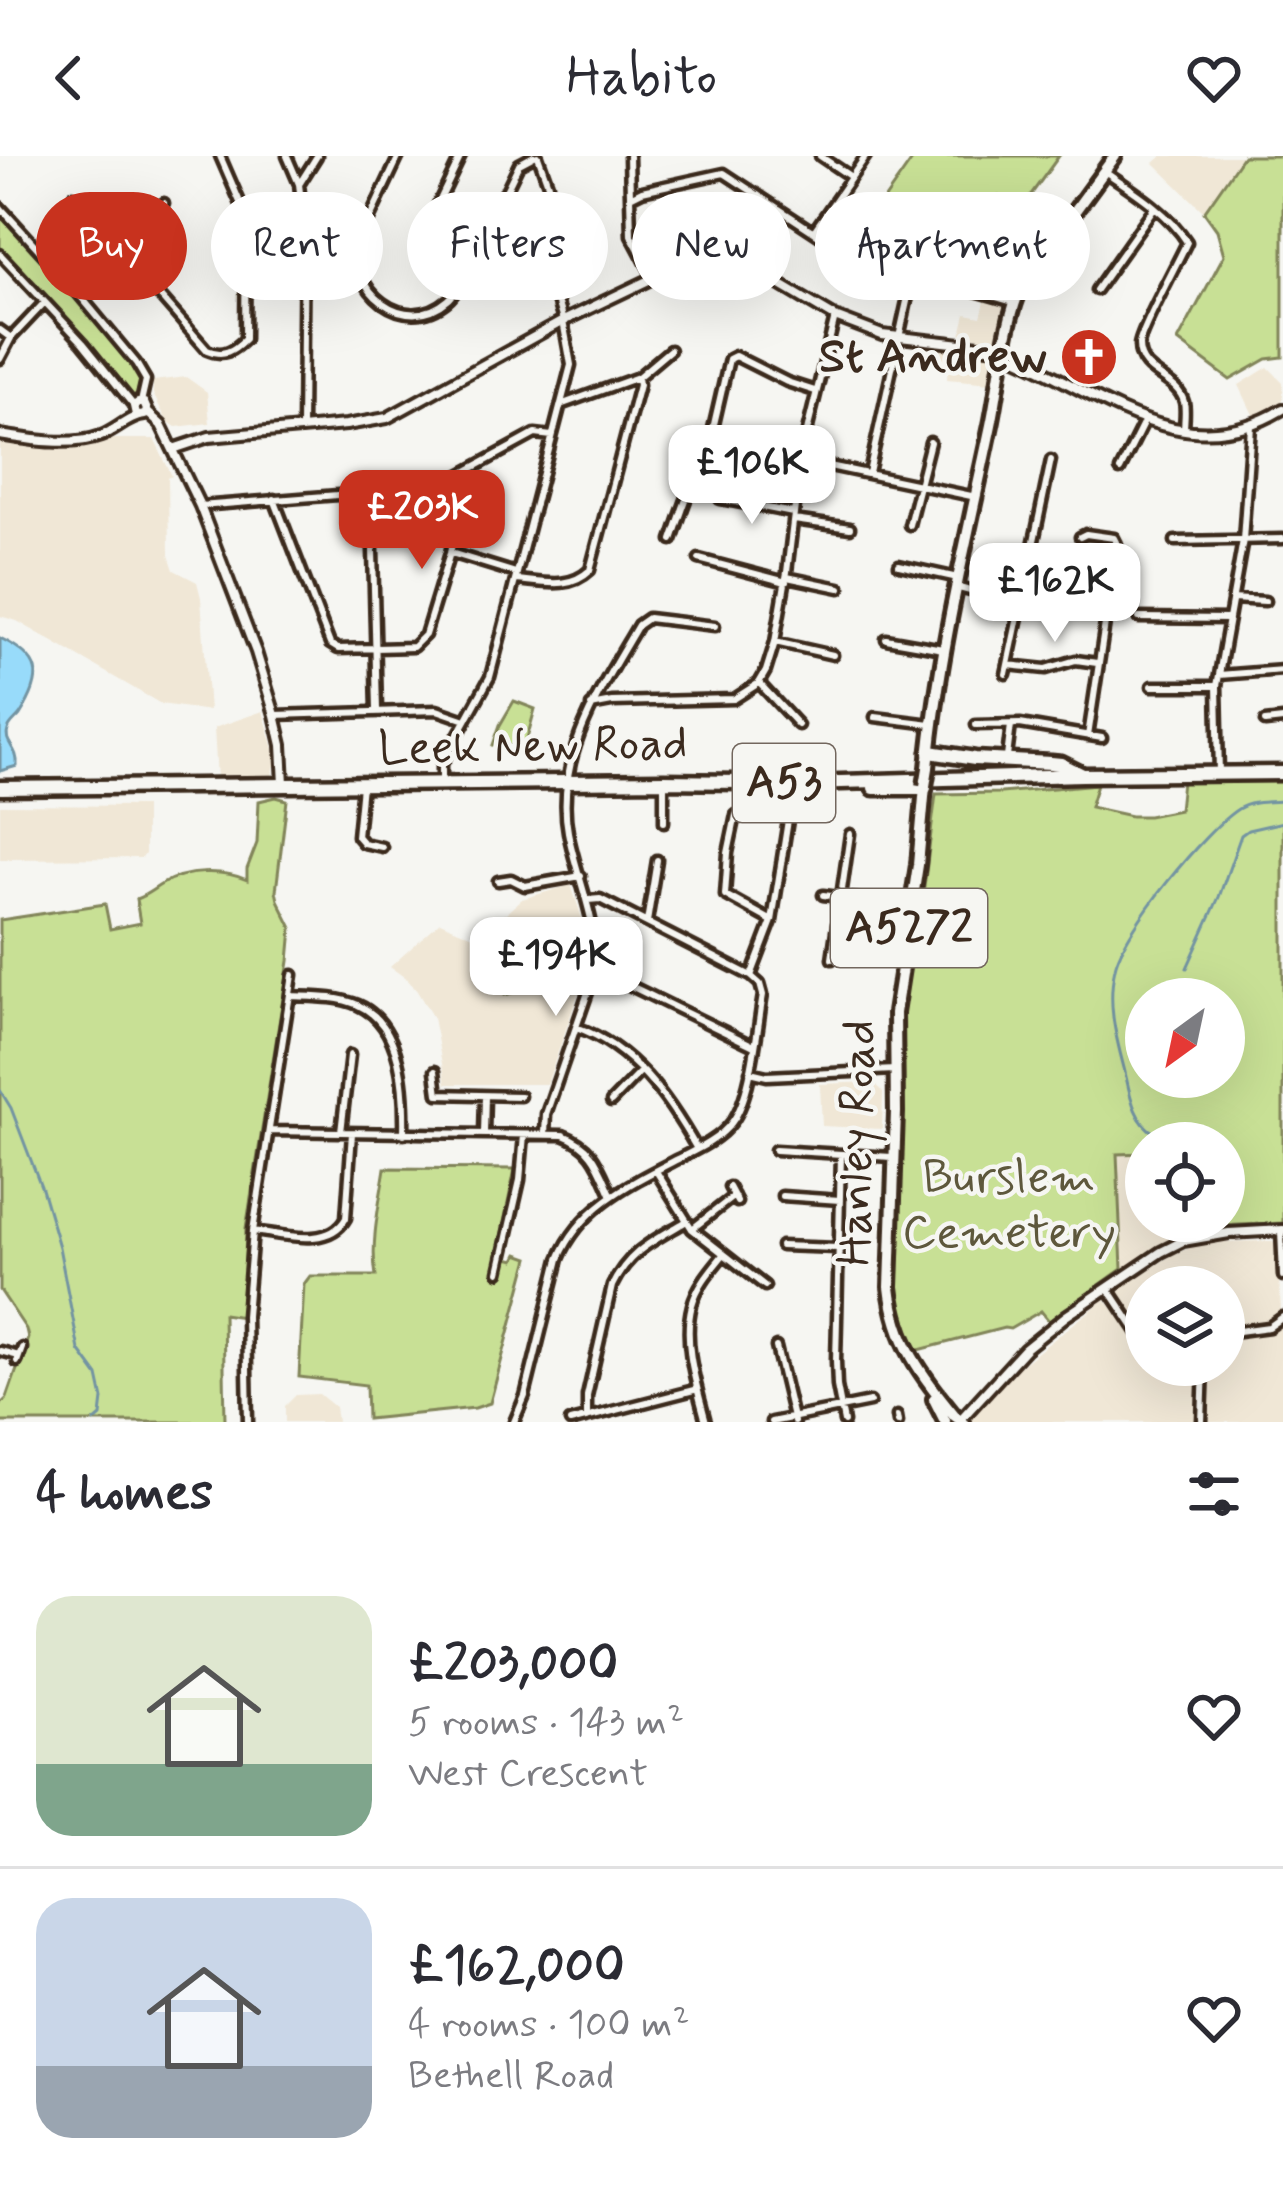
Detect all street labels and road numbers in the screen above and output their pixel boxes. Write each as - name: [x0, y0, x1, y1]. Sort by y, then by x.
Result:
- street label: Leek New Road: [378, 713, 688, 781]
- road number: A53: [733, 744, 835, 822]
- road number: A5272: [831, 889, 987, 967]
- street label: Hanley Road: [824, 1019, 892, 1267]

